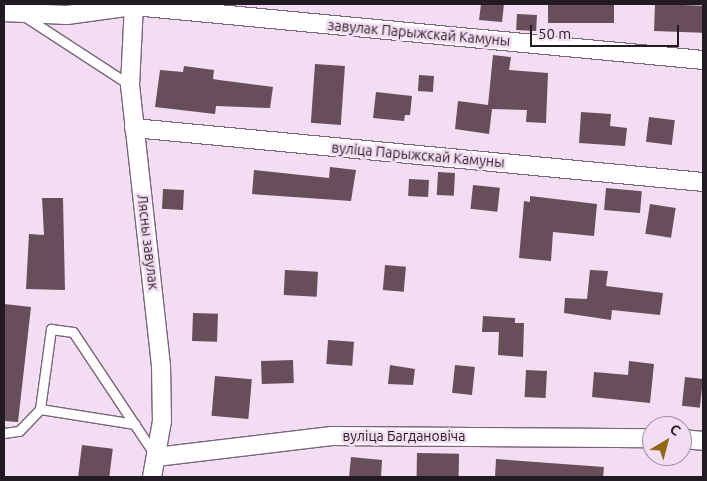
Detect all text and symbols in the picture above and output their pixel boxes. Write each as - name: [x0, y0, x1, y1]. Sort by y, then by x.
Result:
- scale bar: [532, 15, 681, 47]
- street label: завулак Парыжскай Камуны: [327, 17, 511, 49]
- text: 50 m: [538, 25, 571, 42]
- street label: вуліца Парыжскай Камуны: [331, 139, 505, 171]
- street label: Лясны завулак: [134, 193, 162, 291]
- north arrow: [642, 416, 692, 466]
- text: С: [667, 421, 684, 439]
- street label: вуліца Багдановіча: [343, 428, 465, 444]

